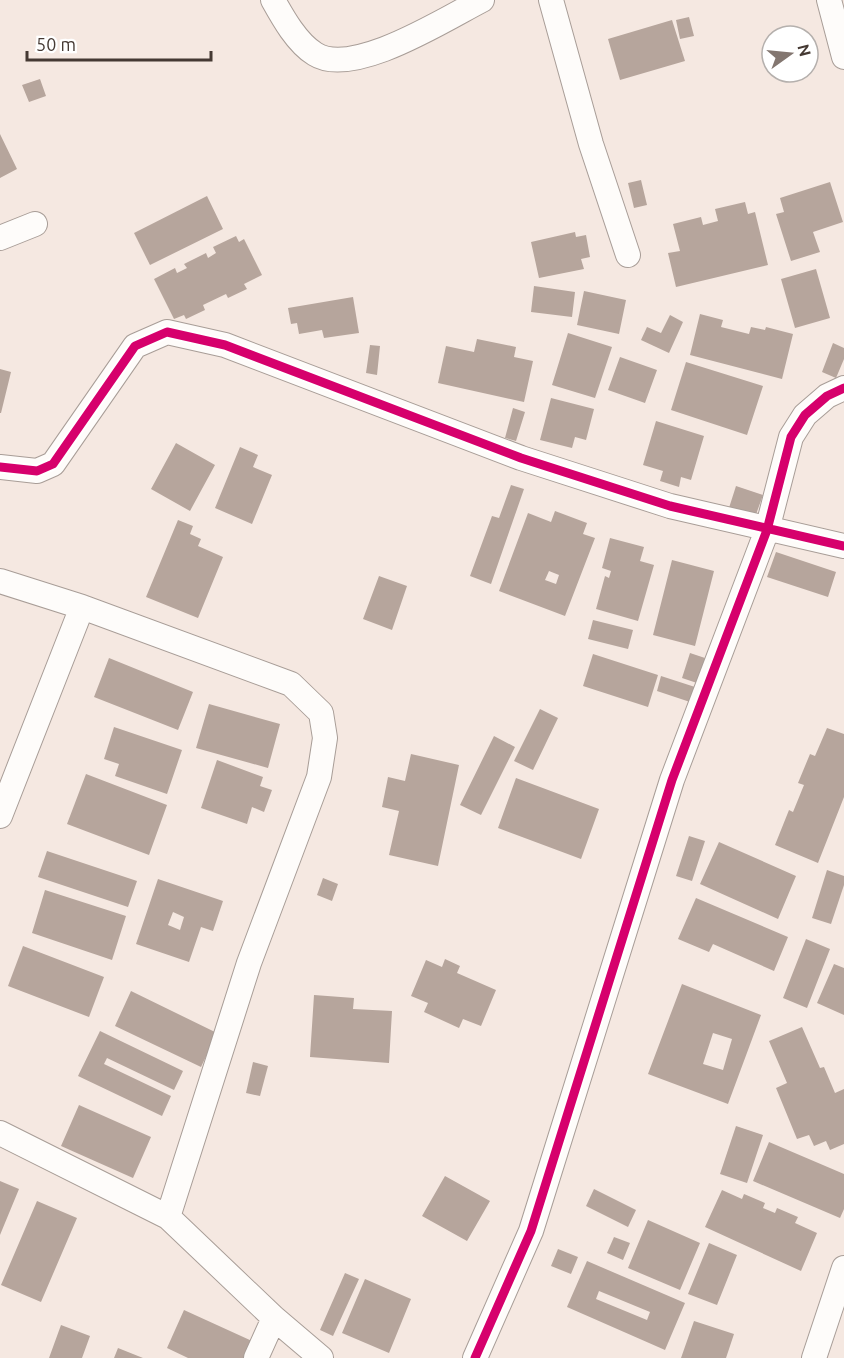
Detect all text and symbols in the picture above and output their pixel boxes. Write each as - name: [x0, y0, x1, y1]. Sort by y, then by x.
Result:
- scale bar: [27, 24, 212, 62]
- north arrow: [760, 24, 820, 84]
- text: 50 m: [36, 34, 76, 54]
- text: N: [794, 42, 815, 58]

